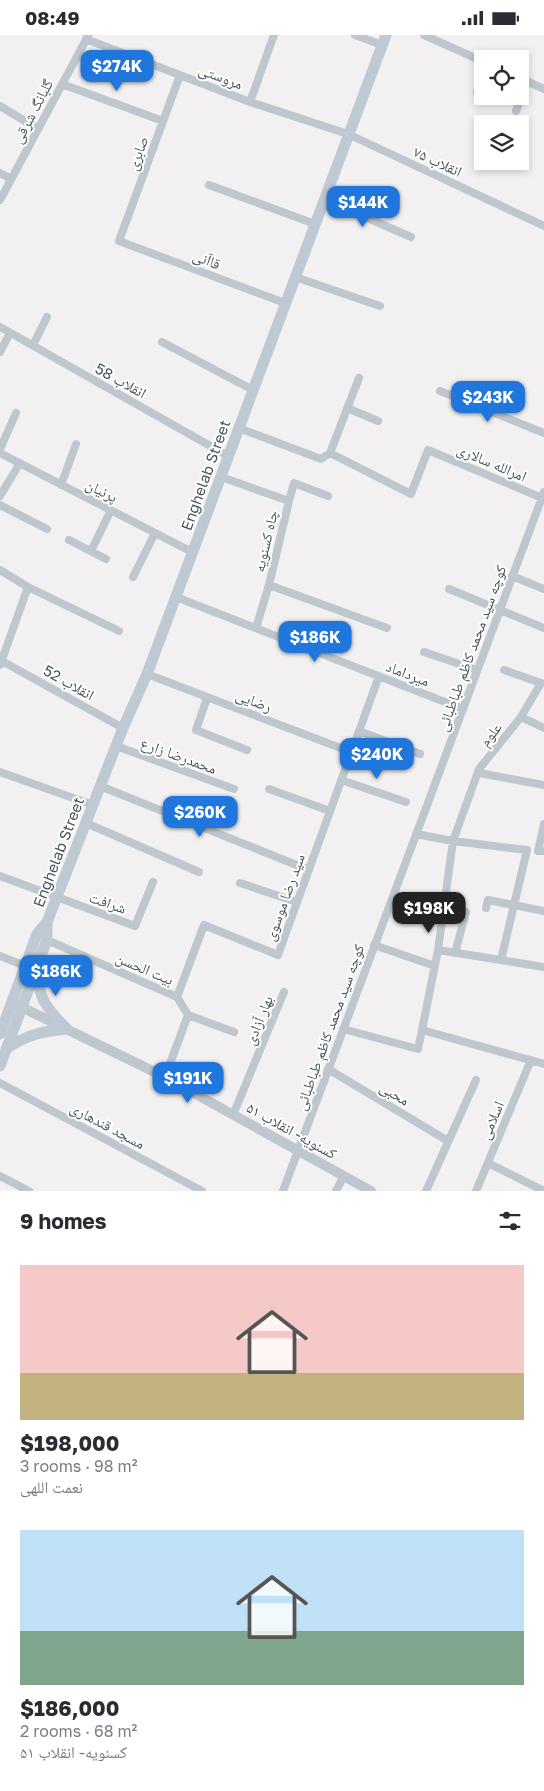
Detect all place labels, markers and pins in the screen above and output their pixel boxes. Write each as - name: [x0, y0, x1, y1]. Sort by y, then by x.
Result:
- pin: $274K: [82, 50, 152, 92]
- pin: $144K: [328, 185, 398, 228]
- pin: $243K: [453, 381, 523, 423]
- pin: $186K: [280, 621, 350, 663]
- pin: $240K: [342, 737, 412, 780]
- pin: $260K: [165, 795, 235, 838]
- pin: $198K: [394, 891, 464, 934]
- pin: $186K: [21, 955, 91, 997]
- pin: $191K: [153, 1061, 223, 1104]

